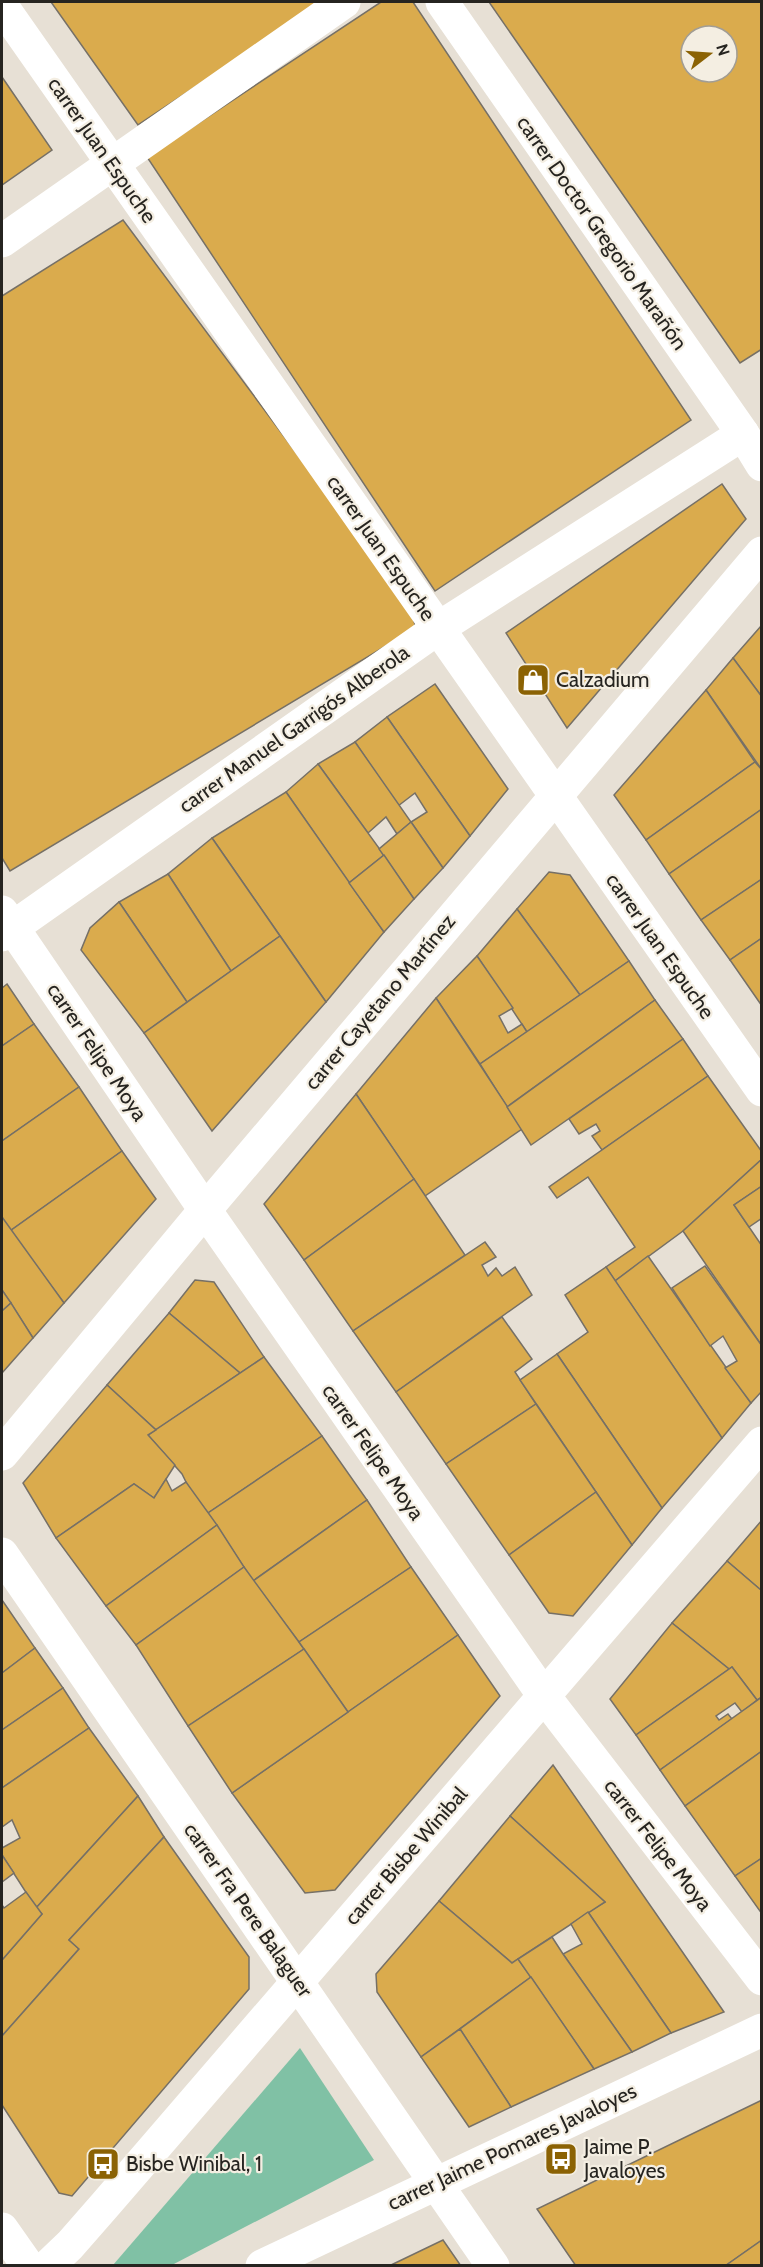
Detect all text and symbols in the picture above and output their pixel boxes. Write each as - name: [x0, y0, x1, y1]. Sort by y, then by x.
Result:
- north arrow: [679, 24, 739, 84]
- text: N: [712, 42, 734, 58]
- street label: carrer Juan Espuche: [43, 72, 162, 228]
- street label: carrer Doctor Gregorio Marañón: [512, 111, 693, 355]
- street label: carrer Juan Espuche: [322, 470, 441, 626]
- street label: carrer Manuel Garrigós Alberola: [174, 639, 414, 818]
- shop icon: Calzadium: [515, 662, 551, 698]
- place label: Calzadium: [556, 667, 649, 692]
- street label: carrer Juan Espuche: [601, 868, 720, 1024]
- street label: carrer Cayetano Martínez: [299, 909, 460, 1094]
- street label: carrer Felipe Moya: [42, 978, 153, 1125]
- street label: carrer Felipe Moya: [317, 1379, 430, 1525]
- street label: carrer Felipe Moya: [599, 1774, 718, 1916]
- street label: carrer Bisbe Winibal: [339, 1782, 472, 1930]
- street label: carrer Fra Pere Balaguer: [179, 1818, 318, 2002]
- street label: carrer Jaime Pomares Javaloyes: [383, 2078, 640, 2215]
- place label: Jaime P. Javaloyes: [583, 2134, 665, 2183]
- bus stop icon: Jaime P. Javaloyes: [543, 2141, 579, 2177]
- bus stop icon: Bisbe Winibal, 1: [85, 2146, 121, 2182]
- place label: Bisbe Winibal, 1: [126, 2151, 262, 2176]

